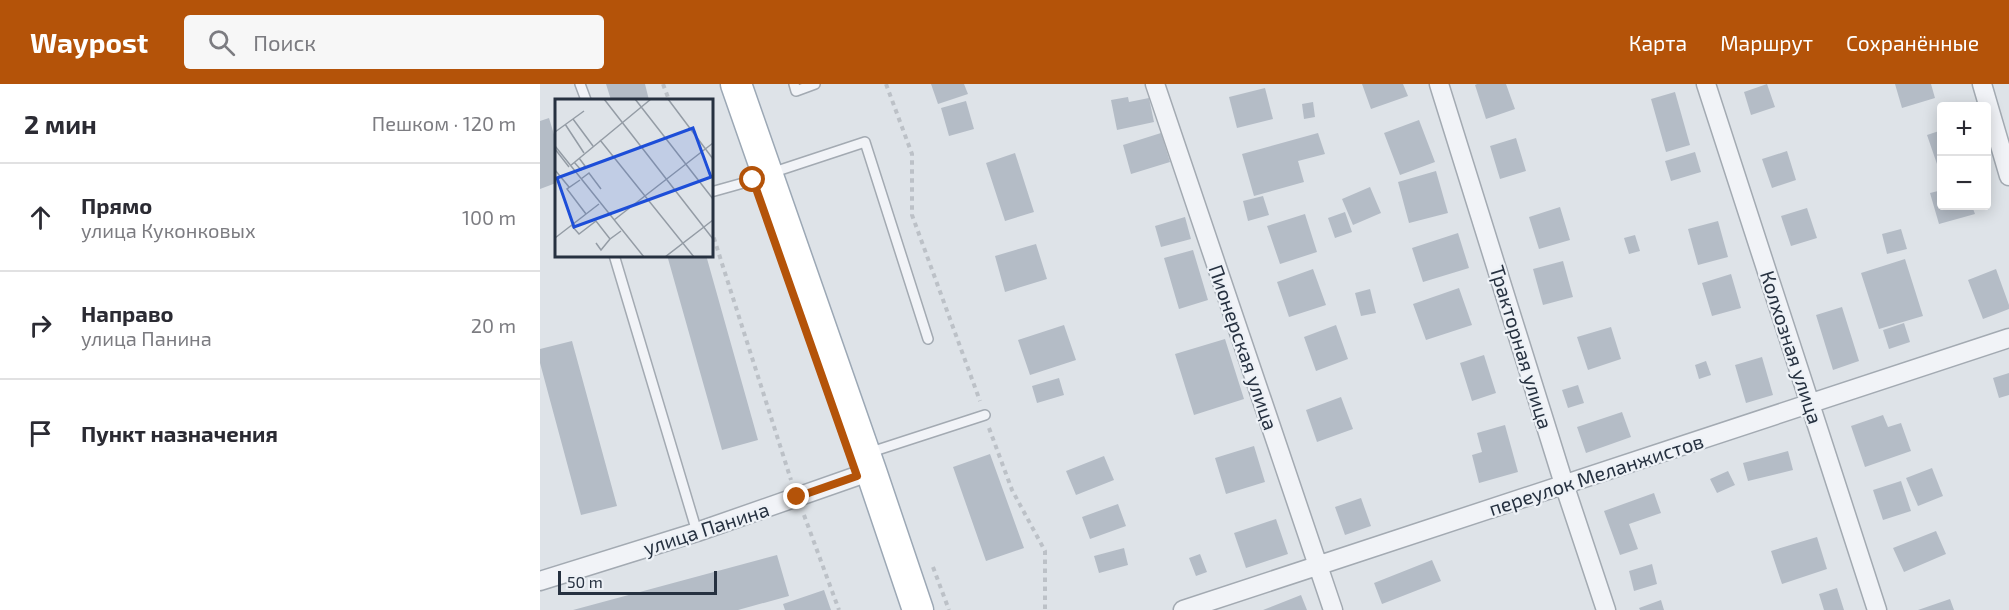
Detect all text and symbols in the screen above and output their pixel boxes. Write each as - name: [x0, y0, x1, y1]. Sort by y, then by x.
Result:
- search box: [184, 15, 604, 69]
- text: Waypost: [30, 25, 148, 59]
- icon: search: [205, 26, 238, 59]
- text: Поиск: [253, 29, 316, 55]
- text: Карта: [1629, 30, 1687, 55]
- text: Маршрут: [1720, 30, 1813, 55]
- text: Сохранённые: [1846, 30, 1979, 55]
- inset map: [555, 99, 712, 256]
- map controls: [1937, 102, 1991, 210]
- button: +: [1937, 102, 1991, 156]
- text: 2 мин: [24, 108, 97, 139]
- text: Пешком · 120 m: [372, 111, 516, 135]
- button: −: [1937, 156, 1991, 210]
- route start: [739, 166, 765, 192]
- text: Прямо: [81, 192, 152, 218]
- icon: ahead: [24, 201, 57, 234]
- text: 100 m: [462, 205, 516, 229]
- text: улица Куконковых: [81, 218, 256, 242]
- street label: Пионерская улица: [1203, 261, 1284, 433]
- street label: Тракторная улица: [1485, 262, 1558, 432]
- street label: Колхозная улица: [1755, 267, 1828, 427]
- text: Направо: [81, 300, 174, 326]
- icon: right: [24, 309, 57, 342]
- text: 20 m: [471, 313, 516, 337]
- text: улица Панина: [81, 326, 212, 350]
- icon: arrive: [24, 417, 57, 450]
- text: Пункт назначения: [81, 420, 278, 446]
- street label: переулок Меланжистов: [1486, 428, 1707, 521]
- route end: [783, 483, 809, 509]
- street label: улица Панина: [640, 496, 772, 561]
- scale bar: [558, 568, 717, 596]
- text: 50 m: [567, 572, 603, 591]

